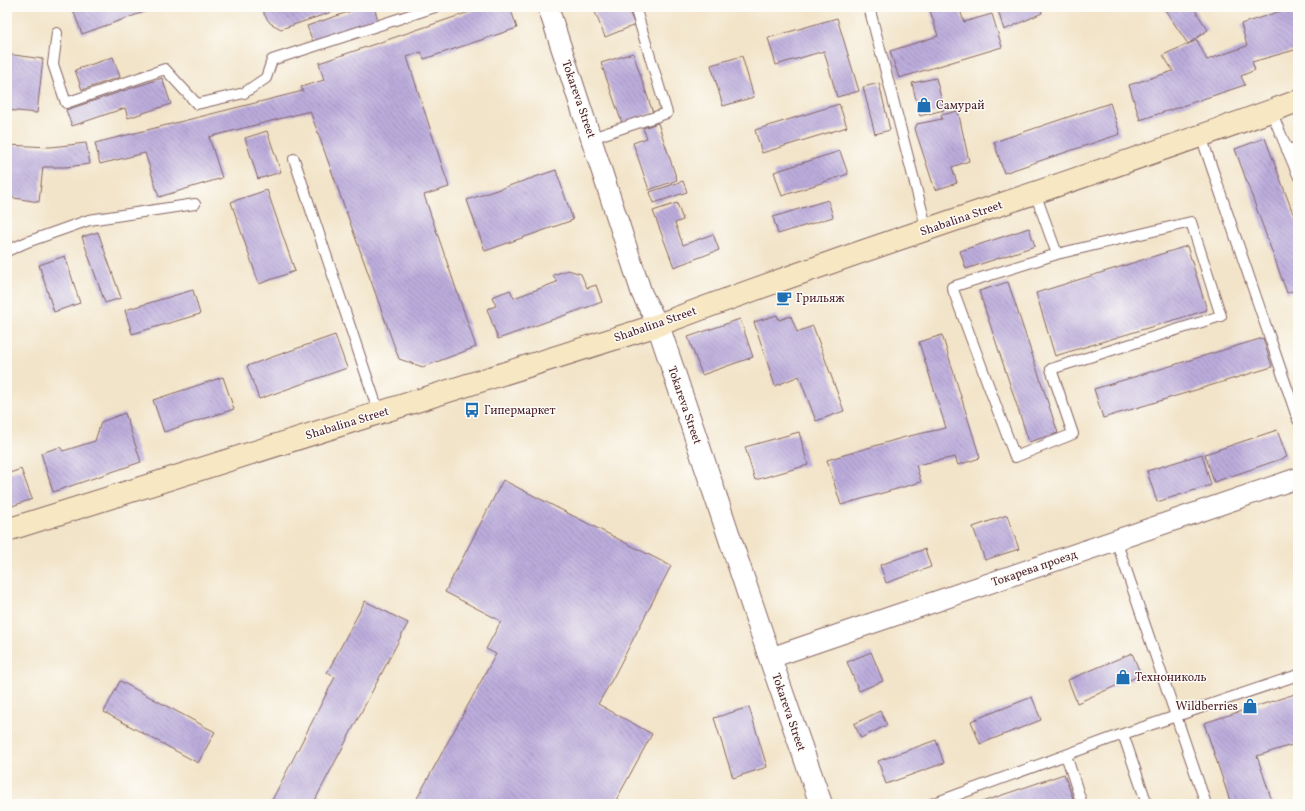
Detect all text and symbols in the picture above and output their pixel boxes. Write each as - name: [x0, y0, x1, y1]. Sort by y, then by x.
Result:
- street label: Tokareva Street: [557, 58, 599, 141]
- shop icon: Самурай: [915, 96, 933, 114]
- place label: Самурай: [936, 98, 984, 114]
- street label: Shabalina Street: [918, 197, 1005, 241]
- cafe icon: Грильяж: [775, 289, 793, 307]
- place label: Грильяж: [796, 291, 845, 307]
- street label: Shabalina Street: [612, 303, 699, 347]
- street label: Tokareva Street: [663, 364, 705, 447]
- bus stop icon: Гипермаркет: [463, 401, 481, 419]
- place label: Гипермаркет: [484, 403, 556, 419]
- street label: Shabalina Street: [304, 404, 391, 444]
- street label: Токарева проезд: [989, 547, 1079, 591]
- shop icon: Технониколь: [1114, 668, 1132, 686]
- place label: Технониколь: [1135, 670, 1207, 686]
- street label: Tokareva Street: [767, 671, 809, 754]
- shop icon: Wildberries: [1241, 697, 1259, 715]
- place label: Wildberries: [1176, 699, 1238, 715]

